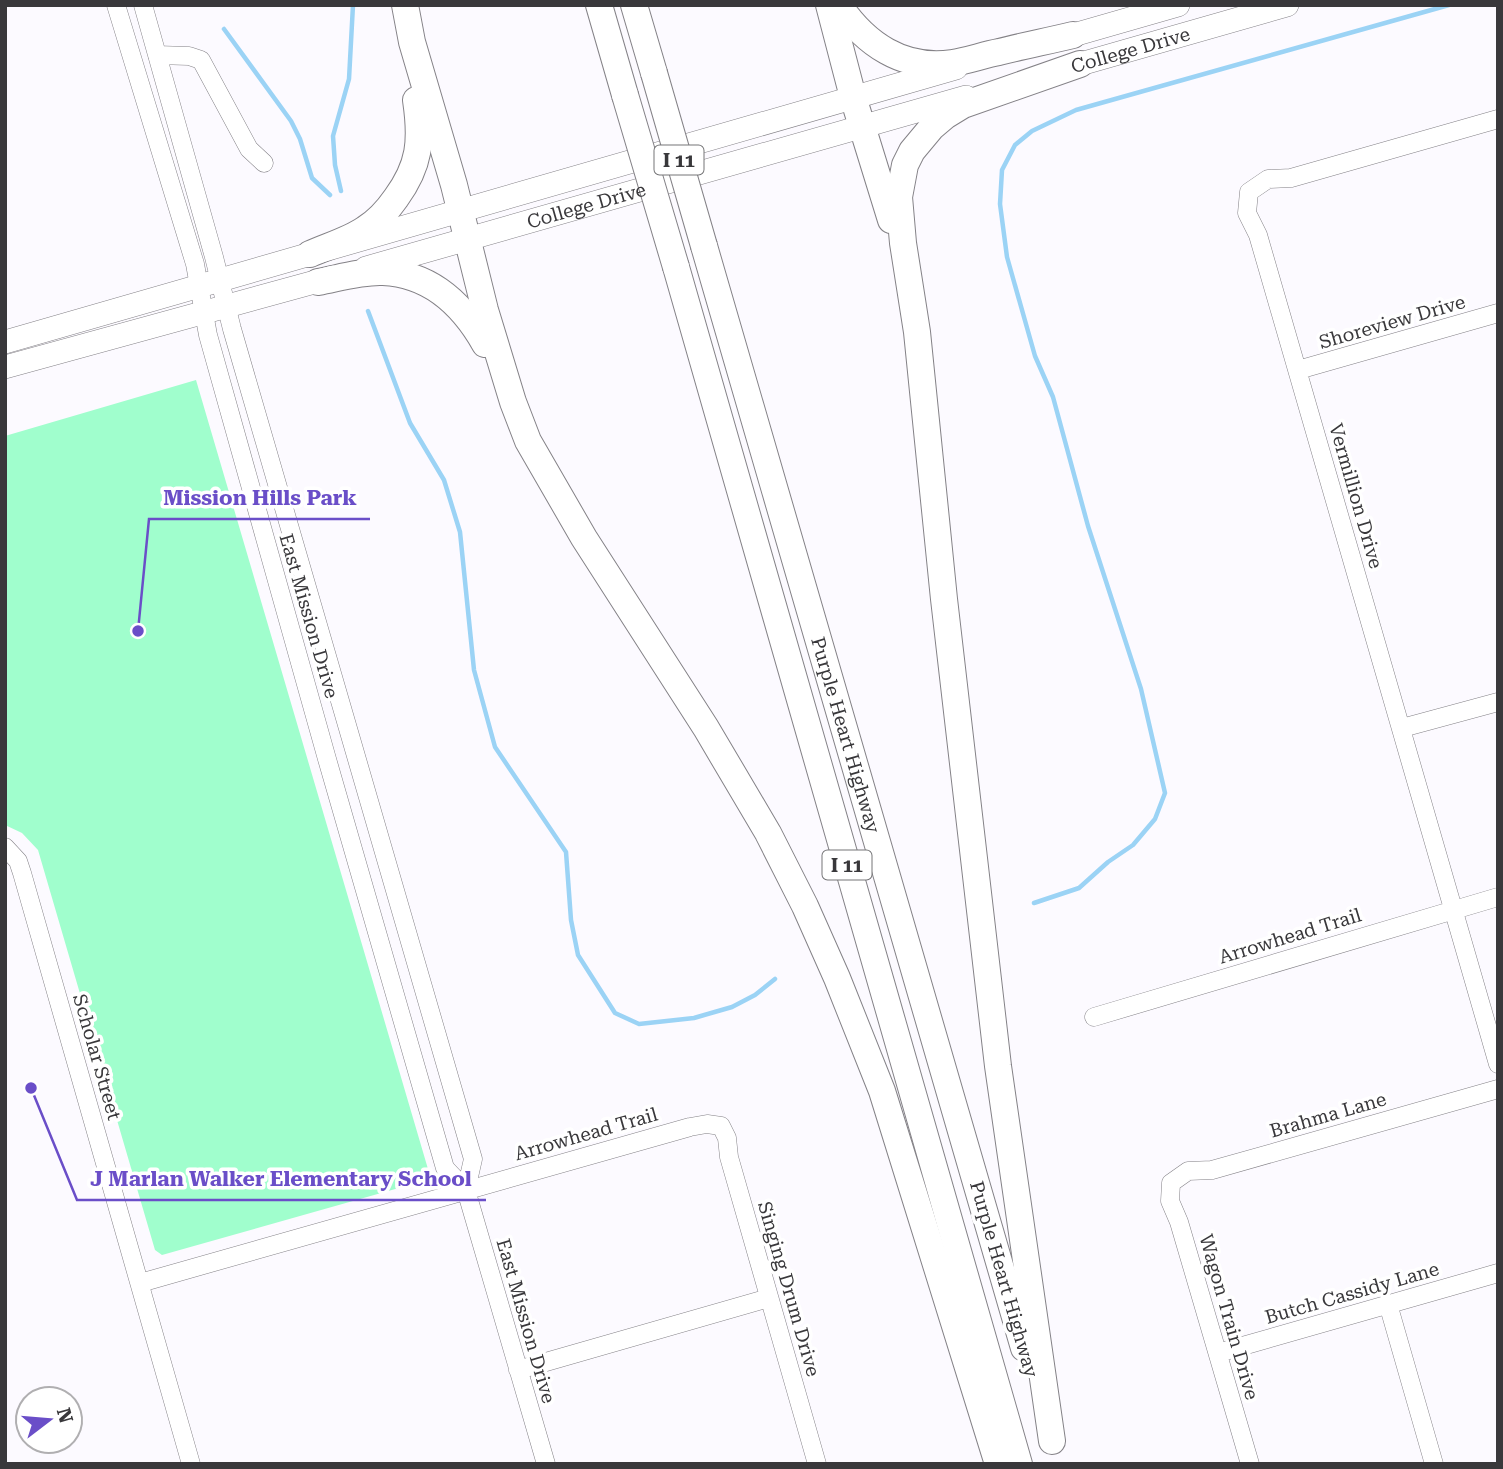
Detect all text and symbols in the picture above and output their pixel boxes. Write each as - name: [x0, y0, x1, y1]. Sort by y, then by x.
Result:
- street label: College Drive: [1068, 22, 1192, 78]
- road number: I 11: [654, 146, 704, 174]
- street label: College Drive: [524, 177, 648, 233]
- street label: Shoreview Drive: [1316, 290, 1468, 354]
- street label: Vermillion Drive: [1324, 421, 1388, 571]
- callout: Mission Hills Park: [149, 477, 370, 519]
- text: Mission Hills Park: [163, 486, 357, 510]
- street label: East Mission Drive: [275, 531, 343, 701]
- street label: Purple Heart Highway: [807, 634, 886, 836]
- road number: I 11: [822, 850, 872, 880]
- street label: Arrowhead Trail: [1216, 903, 1364, 969]
- street label: Scholar Street: [68, 991, 126, 1123]
- street label: Brahma Lane: [1267, 1087, 1389, 1143]
- street label: Arrowhead Trail: [512, 1103, 660, 1165]
- callout: J Marlan Walker Elementary School: [77, 1158, 486, 1200]
- text: J Marlan Walker Elementary School: [90, 1167, 472, 1191]
- street label: Purple Heart Highway: [965, 1178, 1043, 1381]
- street label: Singing Drum Drive: [753, 1199, 825, 1379]
- street label: Wagon Train Drive: [1194, 1232, 1264, 1402]
- street label: East Mission Drive: [492, 1236, 560, 1406]
- street label: Butch Cassidy Lane: [1262, 1257, 1442, 1329]
- north arrow: [14, 1385, 84, 1455]
- text: N: [52, 1405, 78, 1426]

